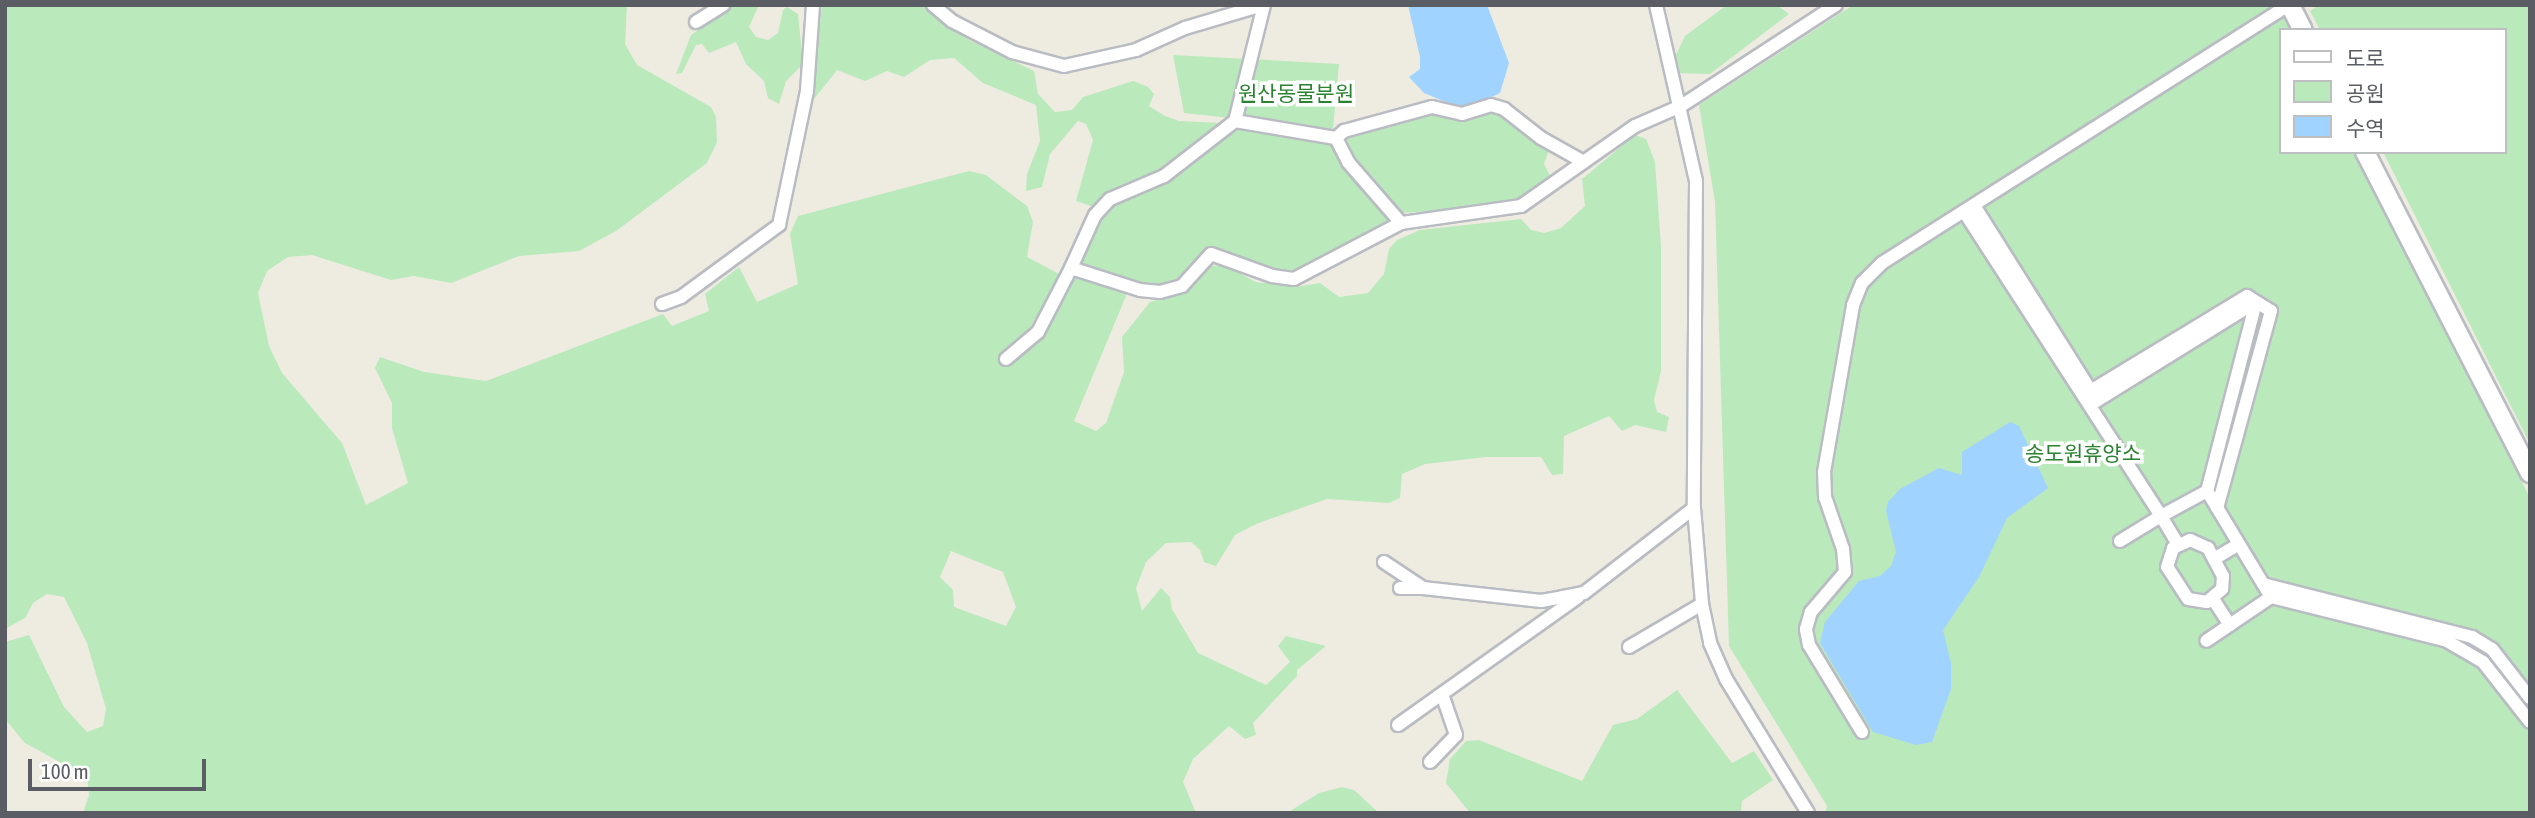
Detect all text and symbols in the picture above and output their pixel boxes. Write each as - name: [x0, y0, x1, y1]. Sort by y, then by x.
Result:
- legend: [2280, 28, 2507, 154]
- text: 도로: [2346, 46, 2385, 70]
- park label: 원산동물분원: [1238, 80, 1354, 106]
- text: 공원: [2346, 81, 2385, 105]
- text: 수역: [2346, 116, 2385, 140]
- park label: 송도원휴양소: [2025, 440, 2141, 466]
- scale bar: [32, 744, 210, 788]
- text: 100 m: [41, 759, 89, 783]

